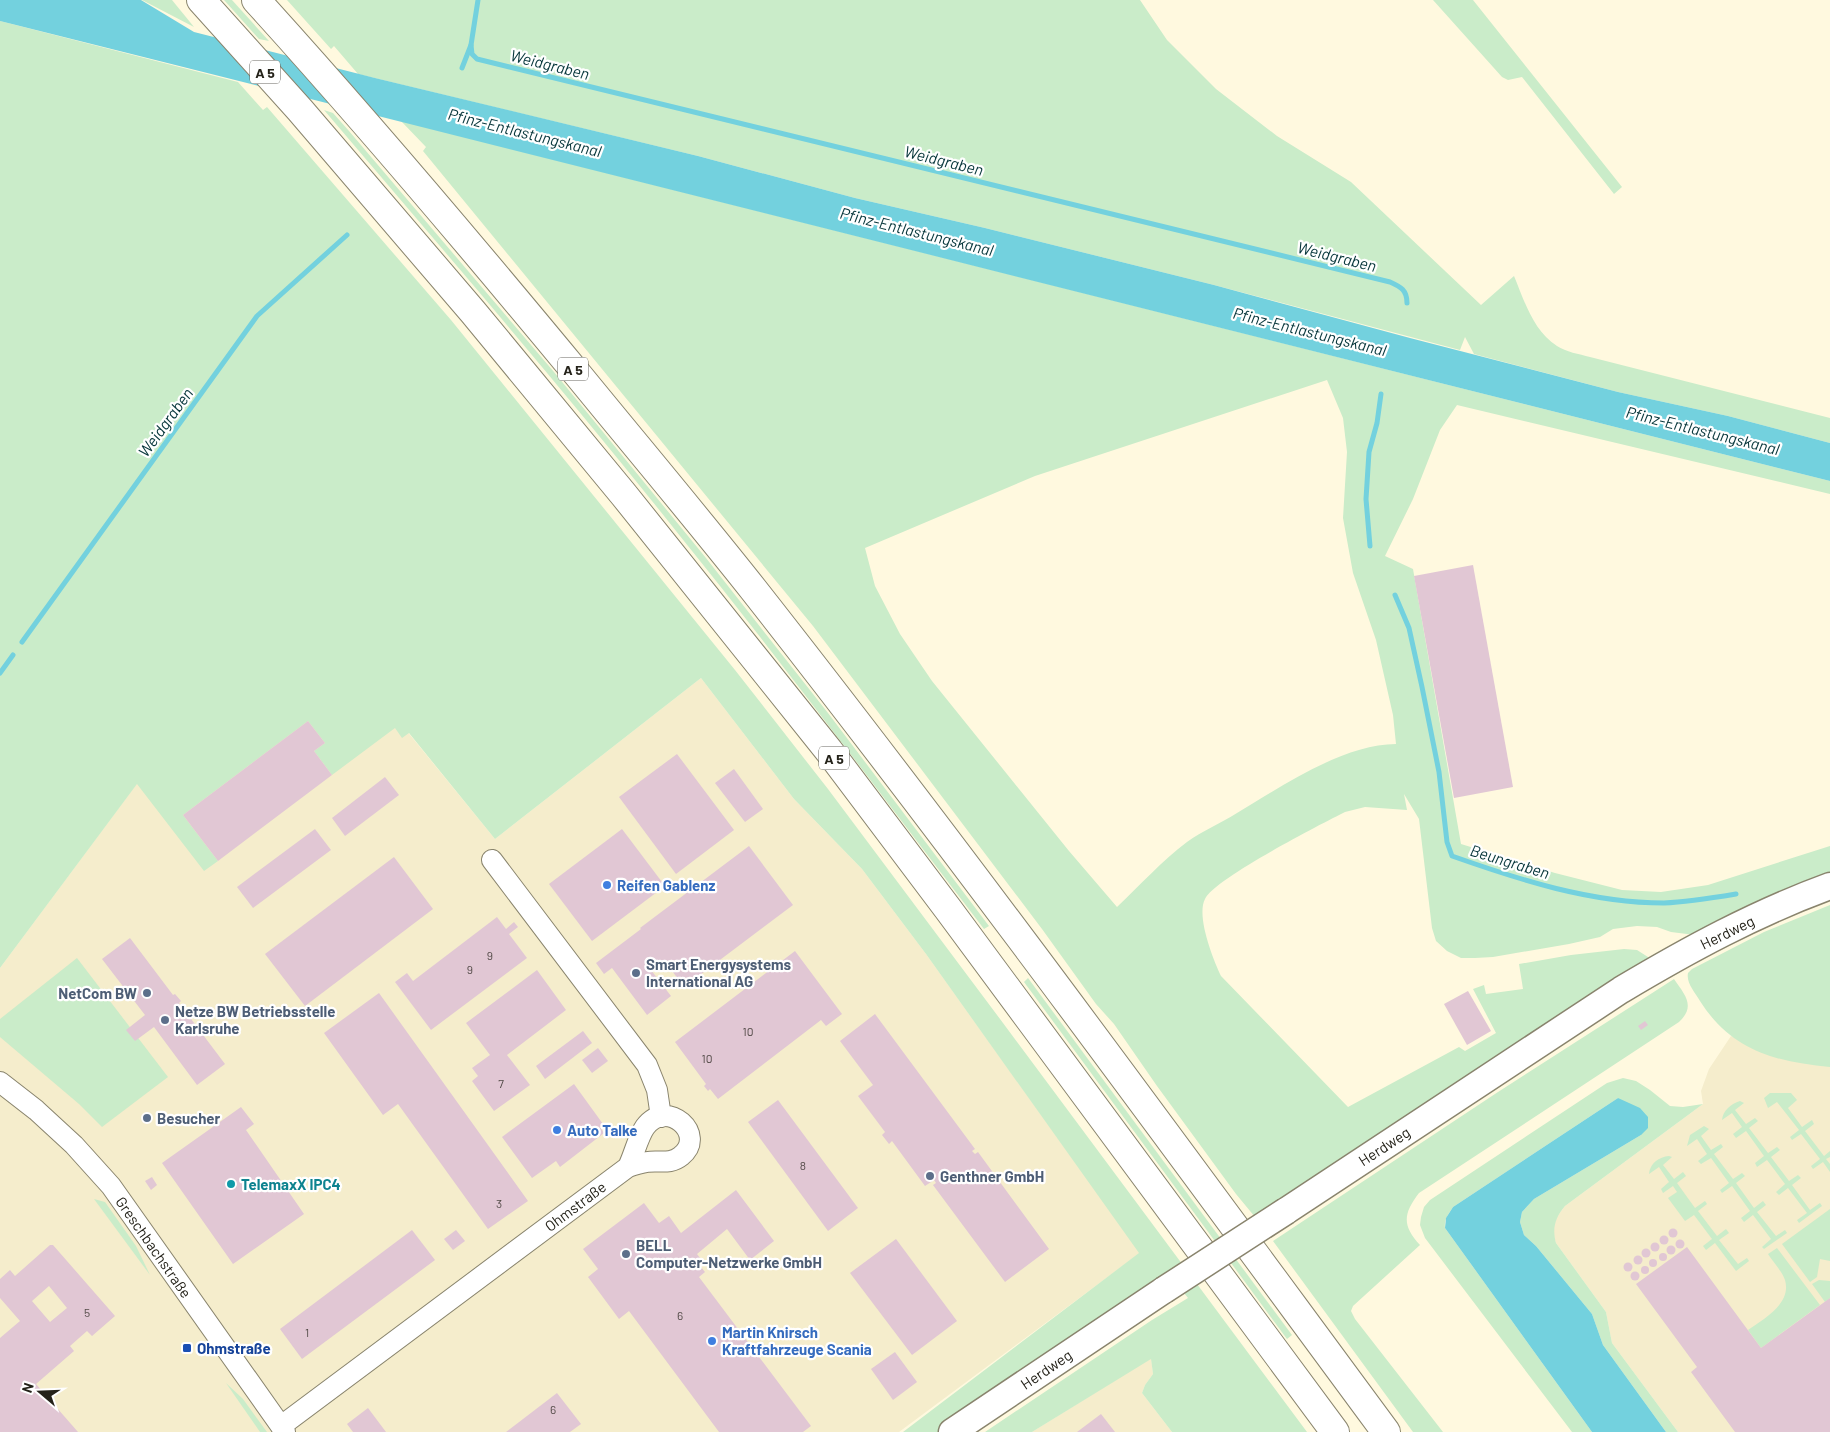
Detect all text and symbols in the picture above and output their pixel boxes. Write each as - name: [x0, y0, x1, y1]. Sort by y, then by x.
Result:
- water label: Weidgraben: [509, 45, 591, 83]
- road number: A 5: [250, 61, 280, 84]
- water label: Pfinz-Entlastungskanal: [446, 104, 604, 160]
- water label: Weidgraben: [903, 141, 985, 179]
- water label: Pfinz-Entlastungskanal: [838, 203, 996, 259]
- water label: Weidgraben: [1296, 237, 1378, 275]
- water label: Pfinz-Entlastungskanal: [1231, 303, 1389, 359]
- road number: A 5: [558, 358, 588, 380]
- water label: Weidgraben: [134, 384, 196, 460]
- water label: Pfinz-Entlastungskanal: [1624, 402, 1782, 458]
- road number: A 5: [819, 746, 849, 770]
- water label: Beungraben: [1468, 840, 1552, 882]
- place label: Reifen Gablenz: [617, 876, 715, 894]
- marker: Reifen Gablenz: [601, 879, 613, 891]
- street label: Herdweg: [1697, 911, 1757, 953]
- house number: 9: [487, 948, 493, 962]
- place label: Smart Energysystems International AG: [646, 955, 792, 990]
- house number: 9: [467, 962, 473, 976]
- marker: Smart Energysystems International AG: [630, 967, 642, 979]
- place label: NetCom BW: [58, 984, 137, 1002]
- marker: NetCom BW: [141, 987, 153, 999]
- place label: Netze BW Betriebsstelle Karlsruhe: [175, 1002, 335, 1037]
- marker: Netze BW Betriebsstelle Karlsruhe: [159, 1014, 171, 1026]
- house number: 10: [743, 1024, 753, 1038]
- house number: 10: [702, 1051, 712, 1065]
- house number: 7: [498, 1076, 504, 1090]
- place label: Besucher: [157, 1109, 220, 1127]
- marker: Besucher: [141, 1112, 153, 1124]
- place label: Auto Talke: [567, 1121, 638, 1139]
- street label: Herdweg: [1355, 1123, 1413, 1169]
- marker: Auto Talke: [551, 1124, 563, 1136]
- house number: 8: [800, 1158, 806, 1172]
- place label: Genthner GmbH: [940, 1167, 1044, 1185]
- marker: Genthner GmbH: [924, 1170, 936, 1182]
- place label: TelemaxX IPC4: [241, 1175, 341, 1193]
- street label: Ohmstraße: [541, 1177, 609, 1235]
- marker: TelemaxX IPC4: [225, 1178, 237, 1190]
- street label: Greschbachstraße: [112, 1193, 196, 1301]
- house number: 3: [496, 1196, 502, 1210]
- place label: BELL Computer-Netzwerke GmbH: [636, 1236, 822, 1271]
- marker: BELL Computer-Netzwerke GmbH: [620, 1248, 632, 1260]
- house number: 5: [84, 1305, 90, 1319]
- house number: 6: [677, 1308, 683, 1322]
- place label: Martin Knirsch Kraftfahrzeuge Scania: [722, 1323, 872, 1358]
- house number: 1: [305, 1325, 309, 1339]
- marker: Martin Knirsch Kraftfahrzeuge Scania: [706, 1335, 718, 1347]
- place label: Ohmstraße: [197, 1339, 271, 1357]
- marker: Ohmstraße: [181, 1342, 193, 1354]
- street label: Herdweg: [1017, 1345, 1075, 1393]
- north arrow: [15, 1367, 65, 1417]
- text: N: [18, 1380, 37, 1395]
- house number: 6: [550, 1402, 556, 1416]

